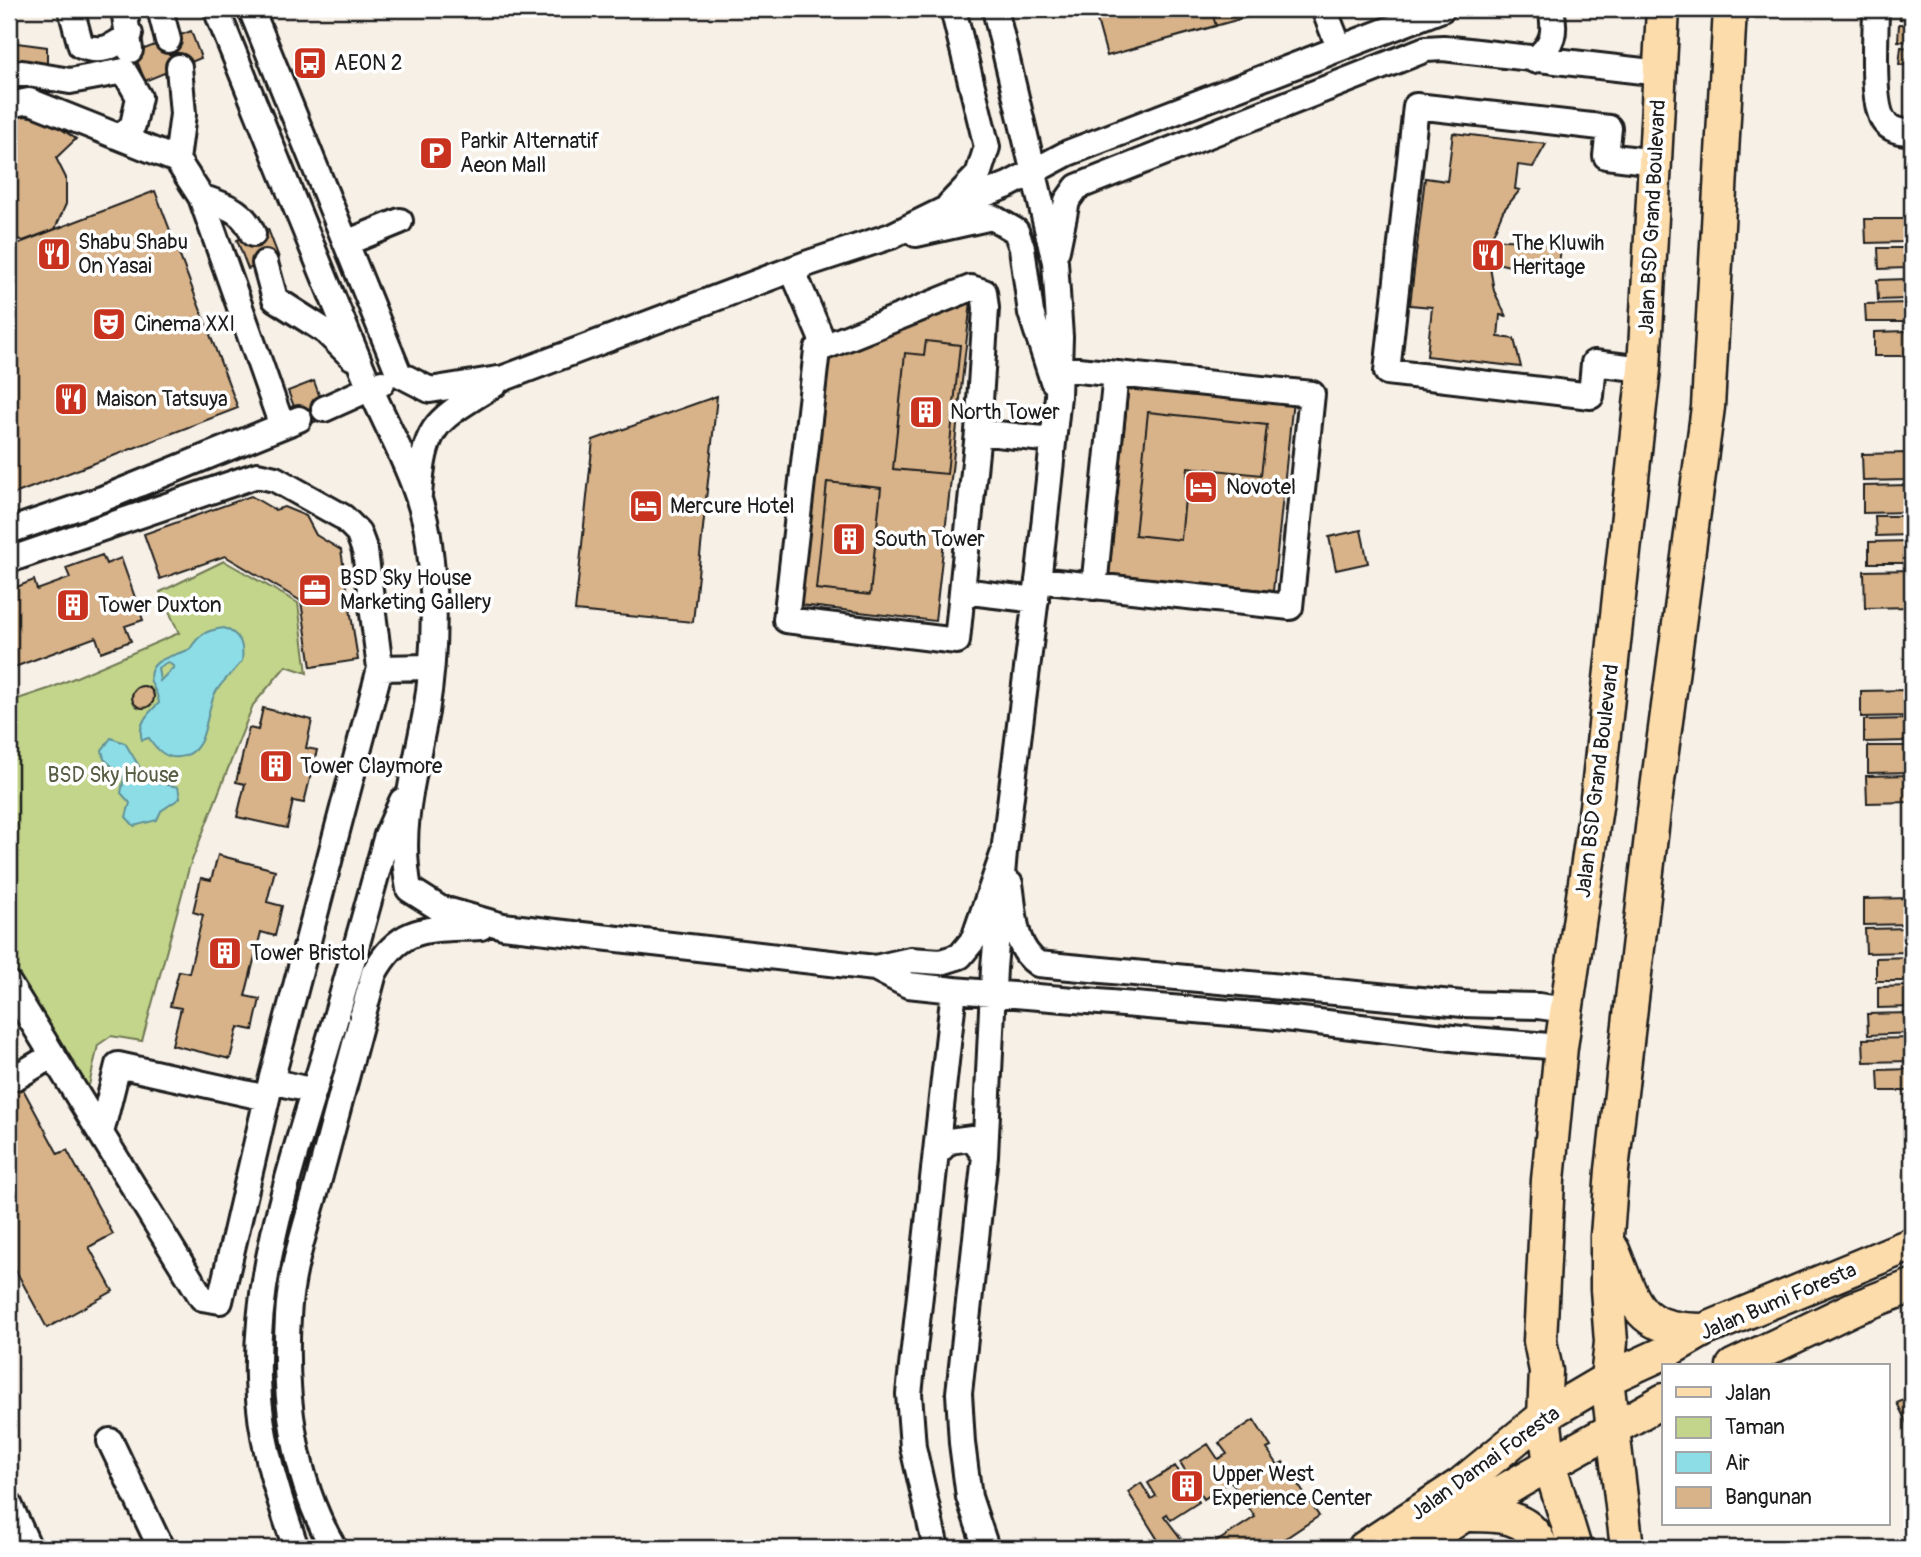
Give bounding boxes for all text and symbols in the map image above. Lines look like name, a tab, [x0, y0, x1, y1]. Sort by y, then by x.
bus stop icon: AEON 2	[291, 44, 329, 82]
place label: AEON 2	[334, 50, 402, 77]
street label: Jalan BSD Grand Boulevard	[1633, 99, 1672, 335]
place label: Parkir Alternatif Aeon Mall	[460, 128, 600, 179]
parking icon: Parkir Alternatif Aeon Mall	[417, 134, 455, 172]
place label: Shabu Shabu On Yasai	[78, 229, 188, 280]
place label: The Kluwih Heritage	[1512, 230, 1604, 281]
restaurant icon: Shabu Shabu On Yasai	[35, 235, 73, 273]
restaurant icon: The Kluwih Heritage	[1469, 236, 1507, 274]
theatre icon: Cinema XXI	[90, 305, 128, 343]
place label: Cinema XXI	[134, 311, 235, 338]
restaurant icon: Maison Tatsuya	[52, 380, 90, 418]
place label: Maison Tatsuya	[96, 386, 228, 413]
building icon: North Tower	[907, 393, 945, 431]
place label: North Tower	[950, 399, 1060, 426]
hotel icon: Novotel	[1182, 468, 1220, 506]
place label: Novotel	[1226, 474, 1296, 501]
hotel icon: Mercure Hotel	[627, 487, 665, 525]
place label: Mercure Hotel	[670, 493, 795, 520]
building icon: South Tower	[830, 520, 868, 558]
place label: South Tower	[874, 526, 985, 553]
place label: BSD Sky House Marketing Gallery	[340, 565, 491, 616]
office icon: BSD Sky House Marketing Gallery	[296, 571, 334, 609]
building icon: Tower Duxton	[54, 586, 92, 624]
place label: Tower Duxton	[98, 592, 222, 619]
street label: Jalan BSD Grand Boulevard	[1570, 663, 1625, 899]
building icon: Tower Claymore	[257, 747, 295, 785]
place label: Tower Claymore	[300, 753, 443, 780]
park label: BSD Sky House	[47, 762, 179, 789]
building icon: Tower Bristol	[206, 934, 244, 972]
place label: Tower Bristol	[250, 940, 366, 967]
street label: Jalan Bumi Foresta	[1696, 1256, 1860, 1347]
legend	[1662, 1364, 1890, 1526]
text: Jalan	[1725, 1380, 1771, 1407]
street label: Jalan Damai Foresta	[1405, 1400, 1565, 1527]
text: Taman	[1725, 1414, 1785, 1441]
text: Air	[1725, 1450, 1750, 1477]
place label: Upper West Experience Center	[1212, 1461, 1373, 1512]
building icon: Upper West Experience Center	[1168, 1467, 1206, 1505]
text: Bangunan	[1725, 1484, 1812, 1511]

